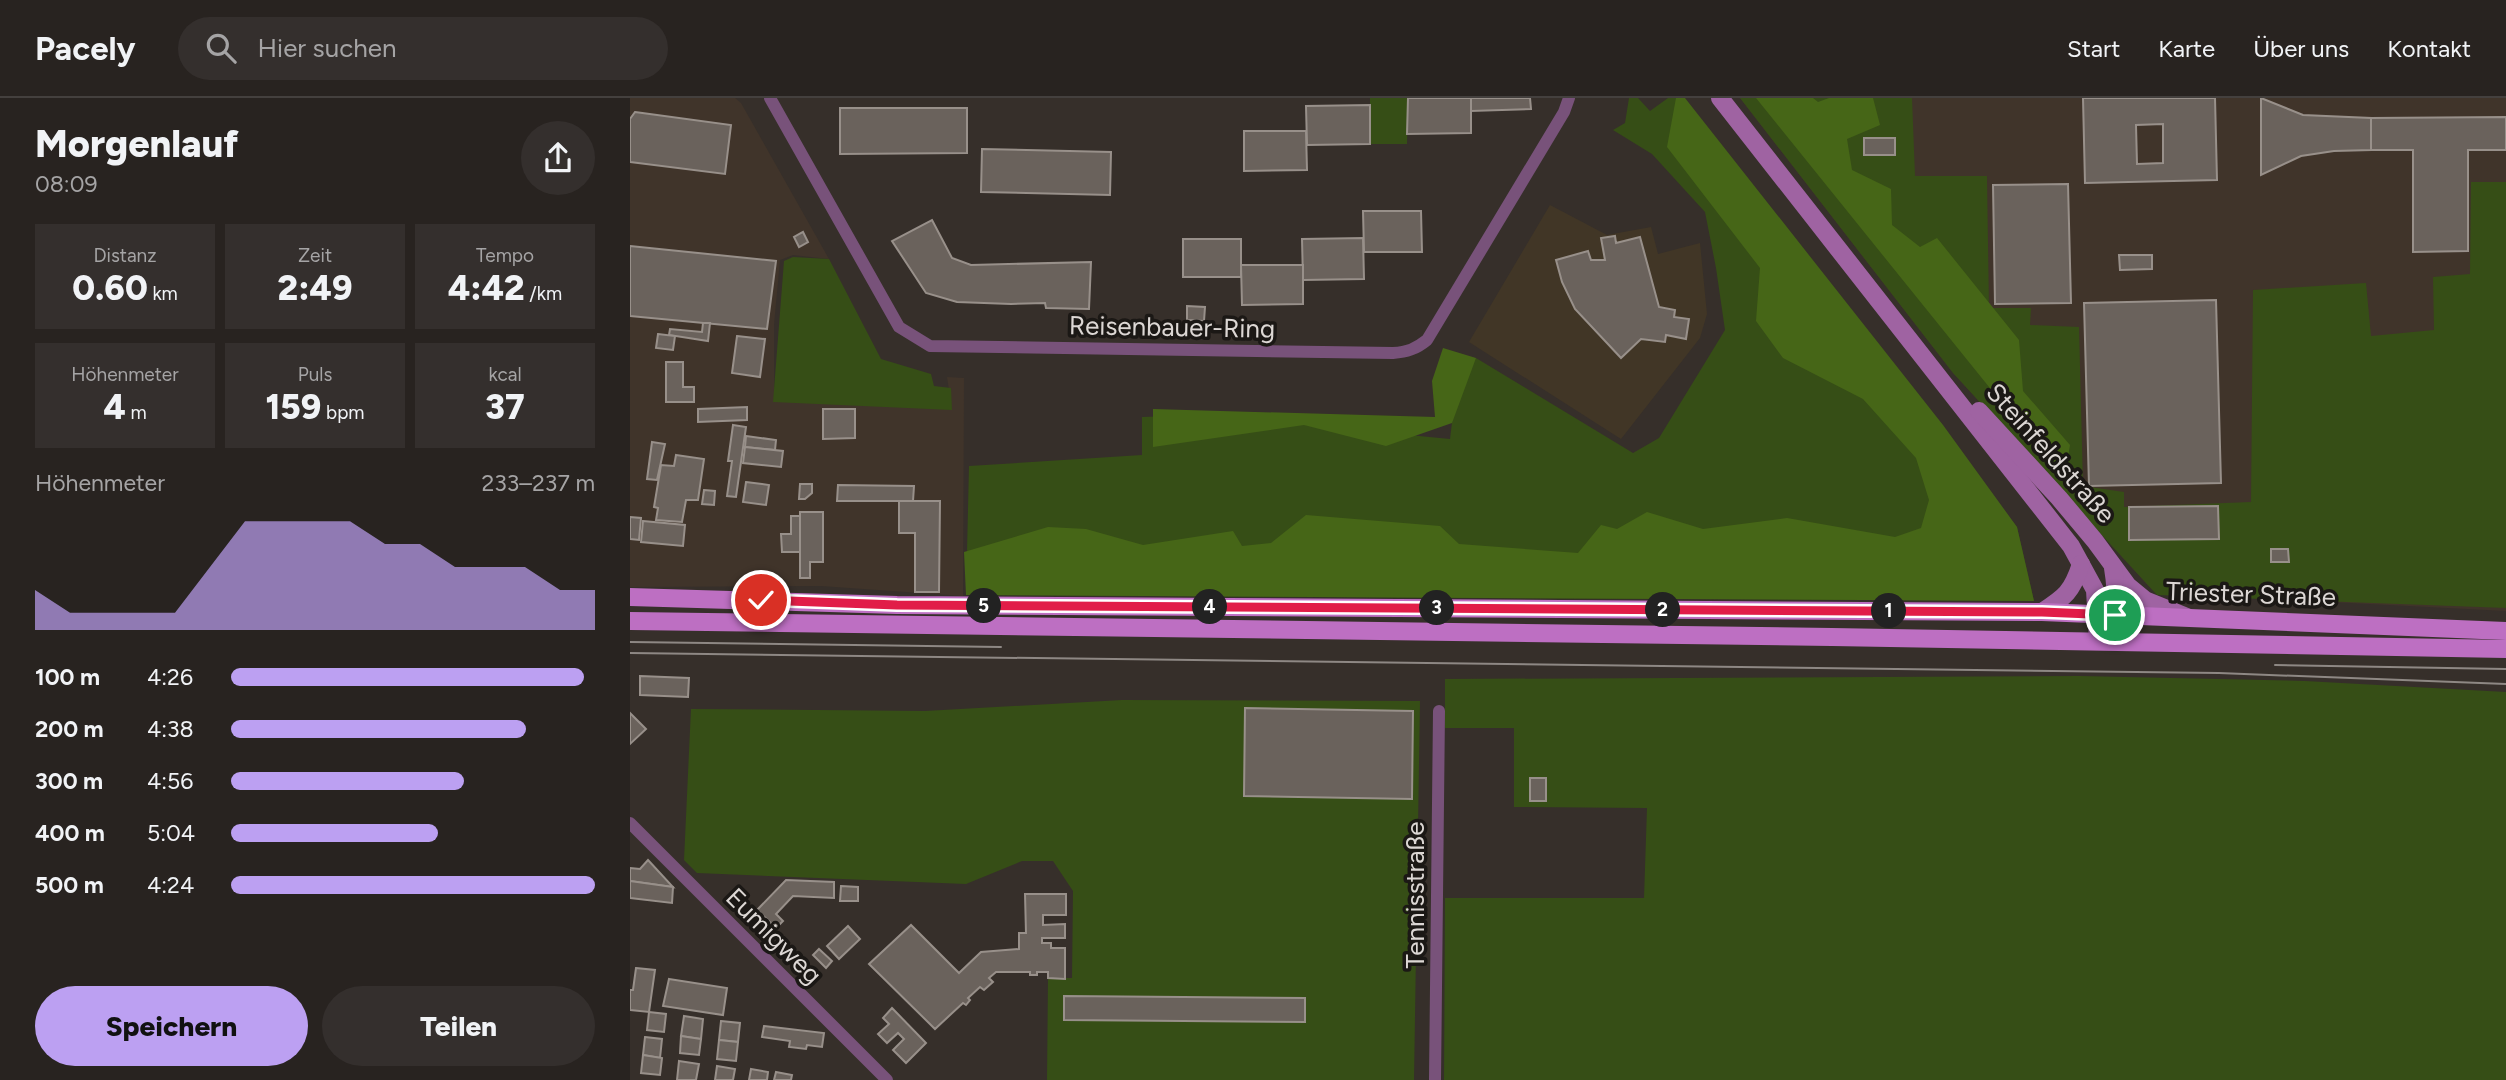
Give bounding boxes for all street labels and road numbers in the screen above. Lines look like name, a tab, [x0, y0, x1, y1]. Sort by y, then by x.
street label: Reisenbauer-Ring	[1069, 309, 1275, 345]
street label: Steinfeldstraße	[1980, 376, 2122, 530]
street label: Triester Straße	[2165, 575, 2337, 613]
street label: Tennisstraße	[1399, 822, 1431, 968]
street label: Eumigweg	[719, 881, 829, 991]

